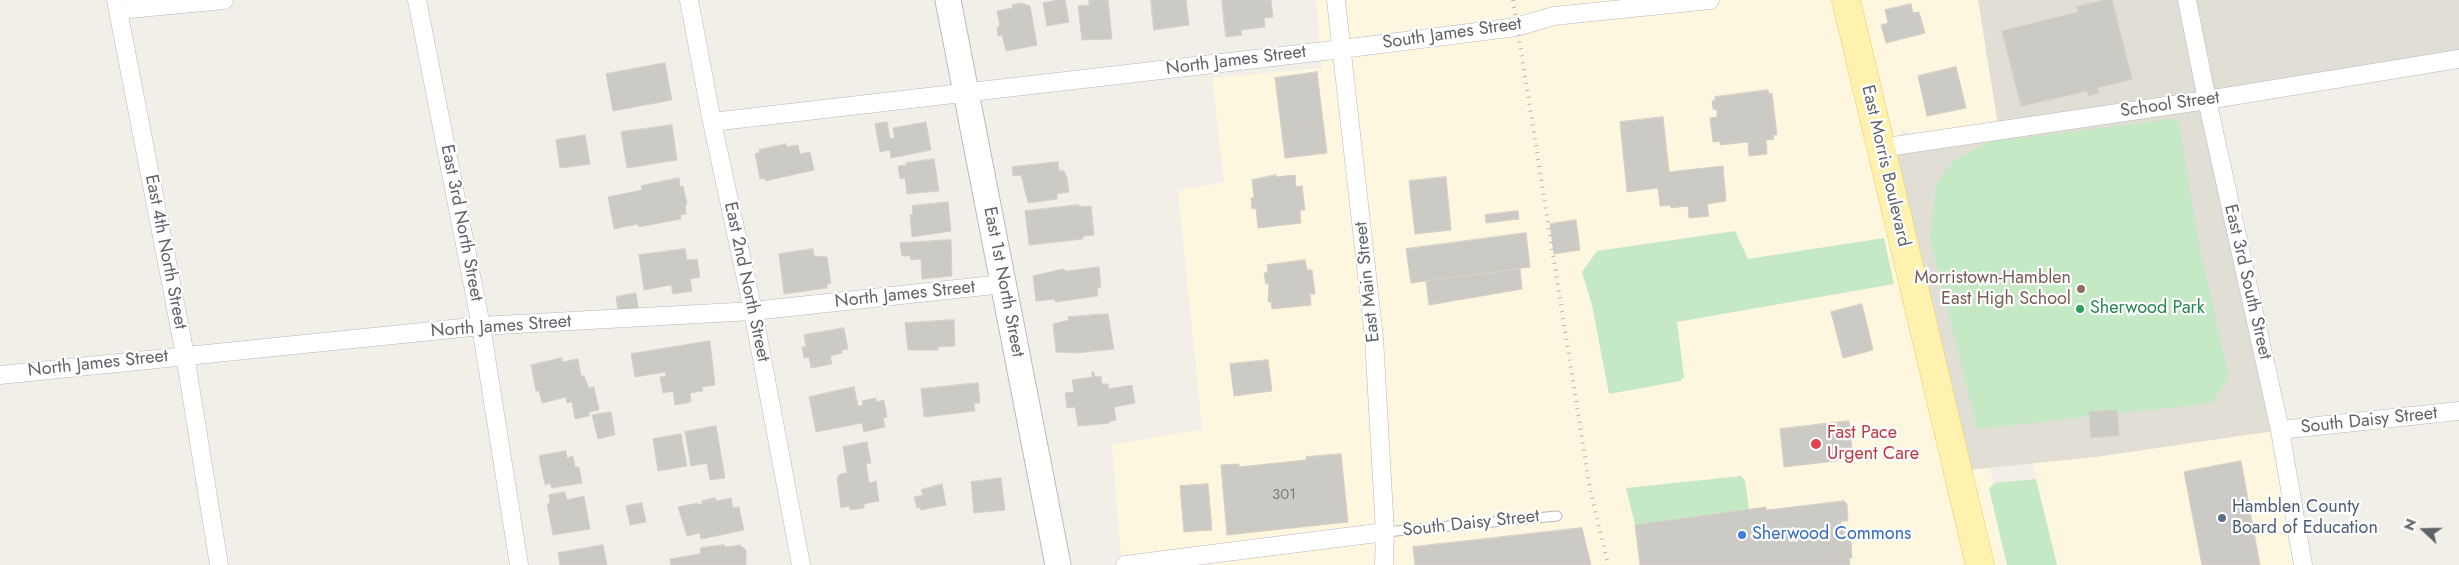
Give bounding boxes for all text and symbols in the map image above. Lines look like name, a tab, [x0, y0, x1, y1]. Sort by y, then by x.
street label: South James Street	[1381, 14, 1523, 54]
street label: North James Street	[1165, 42, 1307, 80]
street label: East Morris Boulevard	[1856, 83, 1914, 249]
street label: School Street	[2119, 87, 2221, 123]
street label: East 3rd North Street	[435, 143, 487, 303]
street label: East 4th North Street	[139, 173, 191, 331]
street label: East 2nd North Street	[718, 200, 774, 364]
street label: East 3rd South Street	[2219, 202, 2275, 362]
street label: East 1st North Street	[978, 205, 1028, 359]
street label: East Main Street	[1351, 221, 1385, 343]
place label: Morristown-Hamblen East High School	[1914, 268, 2071, 310]
street label: North James Street	[834, 277, 976, 313]
marker: Morristown-Hamblen East High School	[2075, 283, 2087, 295]
place label: Sherwood Park	[2090, 298, 2205, 320]
marker: Sherwood Park	[2074, 303, 2086, 315]
street label: North James Street	[430, 311, 572, 343]
street label: North James Street	[27, 346, 169, 382]
street label: South Daisy Street	[2300, 403, 2438, 439]
place label: Fast Pace Urgent Care	[1827, 423, 1919, 466]
marker: Fast Pace Urgent Care	[1809, 437, 1823, 451]
house number: 301	[1272, 486, 1296, 504]
place label: Hamblen County Board of Education	[2232, 497, 2378, 540]
north arrow	[2399, 505, 2449, 555]
street label: South Daisy Street	[1402, 506, 1540, 542]
marker: Hamblen County Board of Education	[2216, 512, 2228, 524]
text: N	[2399, 516, 2421, 533]
place label: Sherwood Commons	[1752, 524, 1911, 546]
marker: Sherwood Commons	[1736, 529, 1748, 541]

